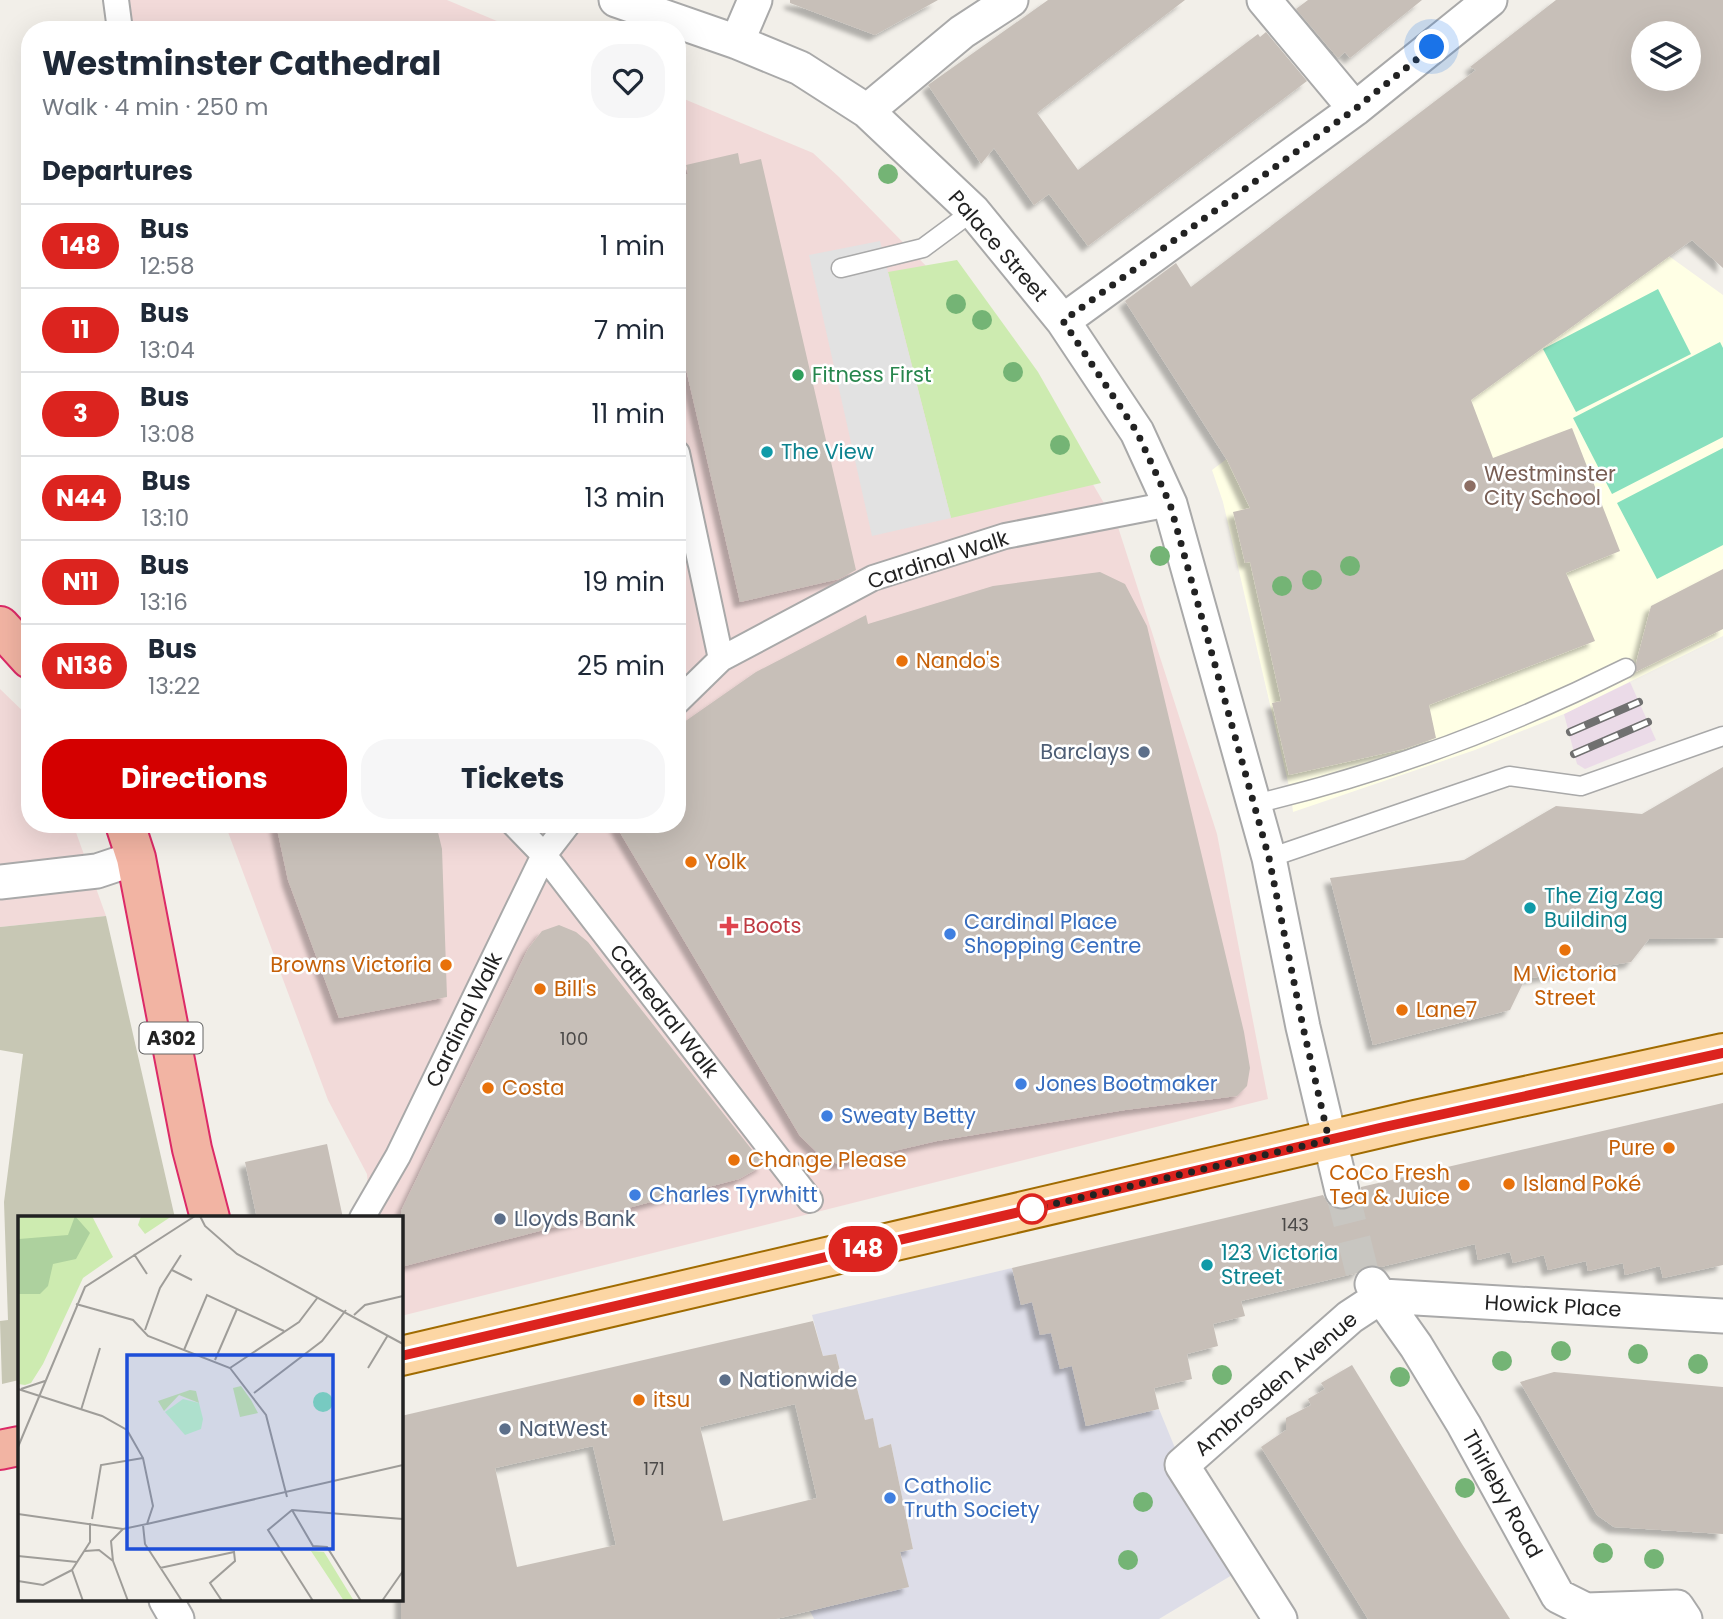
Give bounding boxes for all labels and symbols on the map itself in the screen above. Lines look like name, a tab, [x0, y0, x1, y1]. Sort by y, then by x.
your location	[1414, 29, 1449, 64]
street label: Palace Street	[942, 184, 1055, 307]
place label: Fitness First	[812, 360, 932, 389]
marker: Fitness First	[790, 367, 806, 383]
place label: The View	[781, 437, 874, 466]
marker: The View	[759, 444, 775, 460]
place label: Westminster City School	[1484, 459, 1616, 512]
marker: Westminster City School	[1462, 478, 1478, 494]
street label: Cardinal Walk	[864, 523, 1012, 596]
place label: Nando's	[916, 646, 1000, 675]
marker: Nando's	[894, 653, 910, 669]
place label: Barclays	[1040, 737, 1130, 766]
marker: Barclays	[1136, 744, 1152, 760]
place label: Yolk	[705, 847, 747, 876]
marker: Yolk	[683, 854, 699, 870]
place label: The Zig Zag Building	[1544, 881, 1664, 934]
marker: The Zig Zag Building	[1522, 900, 1538, 916]
place label: Cardinal Place Shopping Centre	[964, 907, 1141, 960]
place label: Boots	[743, 911, 801, 940]
marker: Boots	[721, 918, 737, 934]
marker: Cardinal Place Shopping Centre	[942, 926, 958, 942]
street label: Cathedral Walk	[603, 938, 726, 1084]
marker: M Victoria Street	[1557, 942, 1573, 958]
street label: Cardinal Walk	[418, 947, 509, 1092]
place label: Browns Victoria	[270, 950, 432, 979]
marker: Browns Victoria	[438, 957, 454, 973]
place label: M Victoria Street	[1513, 959, 1617, 1012]
place label: Bill's	[554, 974, 597, 1003]
marker: Bill's	[532, 981, 548, 997]
place label: Lane7	[1416, 995, 1477, 1024]
marker: Lane7	[1394, 1002, 1410, 1018]
road number: A302	[140, 1022, 202, 1054]
house number: 100	[560, 1026, 588, 1051]
place label: Jones Bootmaker	[1035, 1069, 1218, 1098]
place label: Costa	[502, 1073, 564, 1102]
marker: Jones Bootmaker	[1013, 1076, 1029, 1092]
marker: Costa	[480, 1080, 496, 1096]
place label: Sweaty Betty	[841, 1101, 976, 1130]
marker: Sweaty Betty	[819, 1108, 835, 1124]
place label: Pure	[1609, 1133, 1655, 1162]
marker: Pure	[1661, 1140, 1677, 1156]
place label: Change Please	[748, 1145, 907, 1174]
marker: Change Please	[726, 1152, 742, 1168]
place label: CoCo Fresh Tea & Juice	[1329, 1158, 1450, 1211]
place label: Island Poké	[1523, 1169, 1641, 1198]
marker: Island Poké	[1501, 1176, 1517, 1192]
marker: CoCo Fresh Tea & Juice	[1456, 1177, 1472, 1193]
place label: Charles Tyrwhitt	[649, 1180, 818, 1209]
marker: Charles Tyrwhitt	[627, 1187, 643, 1203]
unlabelled marker	[1017, 1194, 1047, 1224]
place label: Lloyds Bank	[514, 1204, 636, 1233]
marker: Lloyds Bank	[492, 1211, 508, 1227]
house number: 143	[1281, 1212, 1309, 1237]
inset map	[18, 1216, 402, 1602]
line badge: 148	[823, 1226, 903, 1272]
place label: 123 Victoria Street	[1221, 1238, 1338, 1291]
marker: 123 Victoria Street	[1199, 1257, 1215, 1273]
street label: Howick Place	[1484, 1287, 1622, 1324]
street label: Ambrosden Avenue	[1188, 1305, 1363, 1463]
place label: Nationwide	[739, 1365, 857, 1394]
marker: Nationwide	[717, 1372, 733, 1388]
place label: itsu	[653, 1385, 690, 1414]
marker: itsu	[631, 1392, 647, 1408]
place label: NatWest	[519, 1414, 608, 1443]
marker: NatWest	[497, 1421, 513, 1437]
street label: Thirleby Road	[1455, 1425, 1550, 1563]
house number: 171	[643, 1456, 665, 1481]
place label: Catholic Truth Society	[904, 1471, 1040, 1524]
marker: Catholic Truth Society	[882, 1490, 898, 1506]

